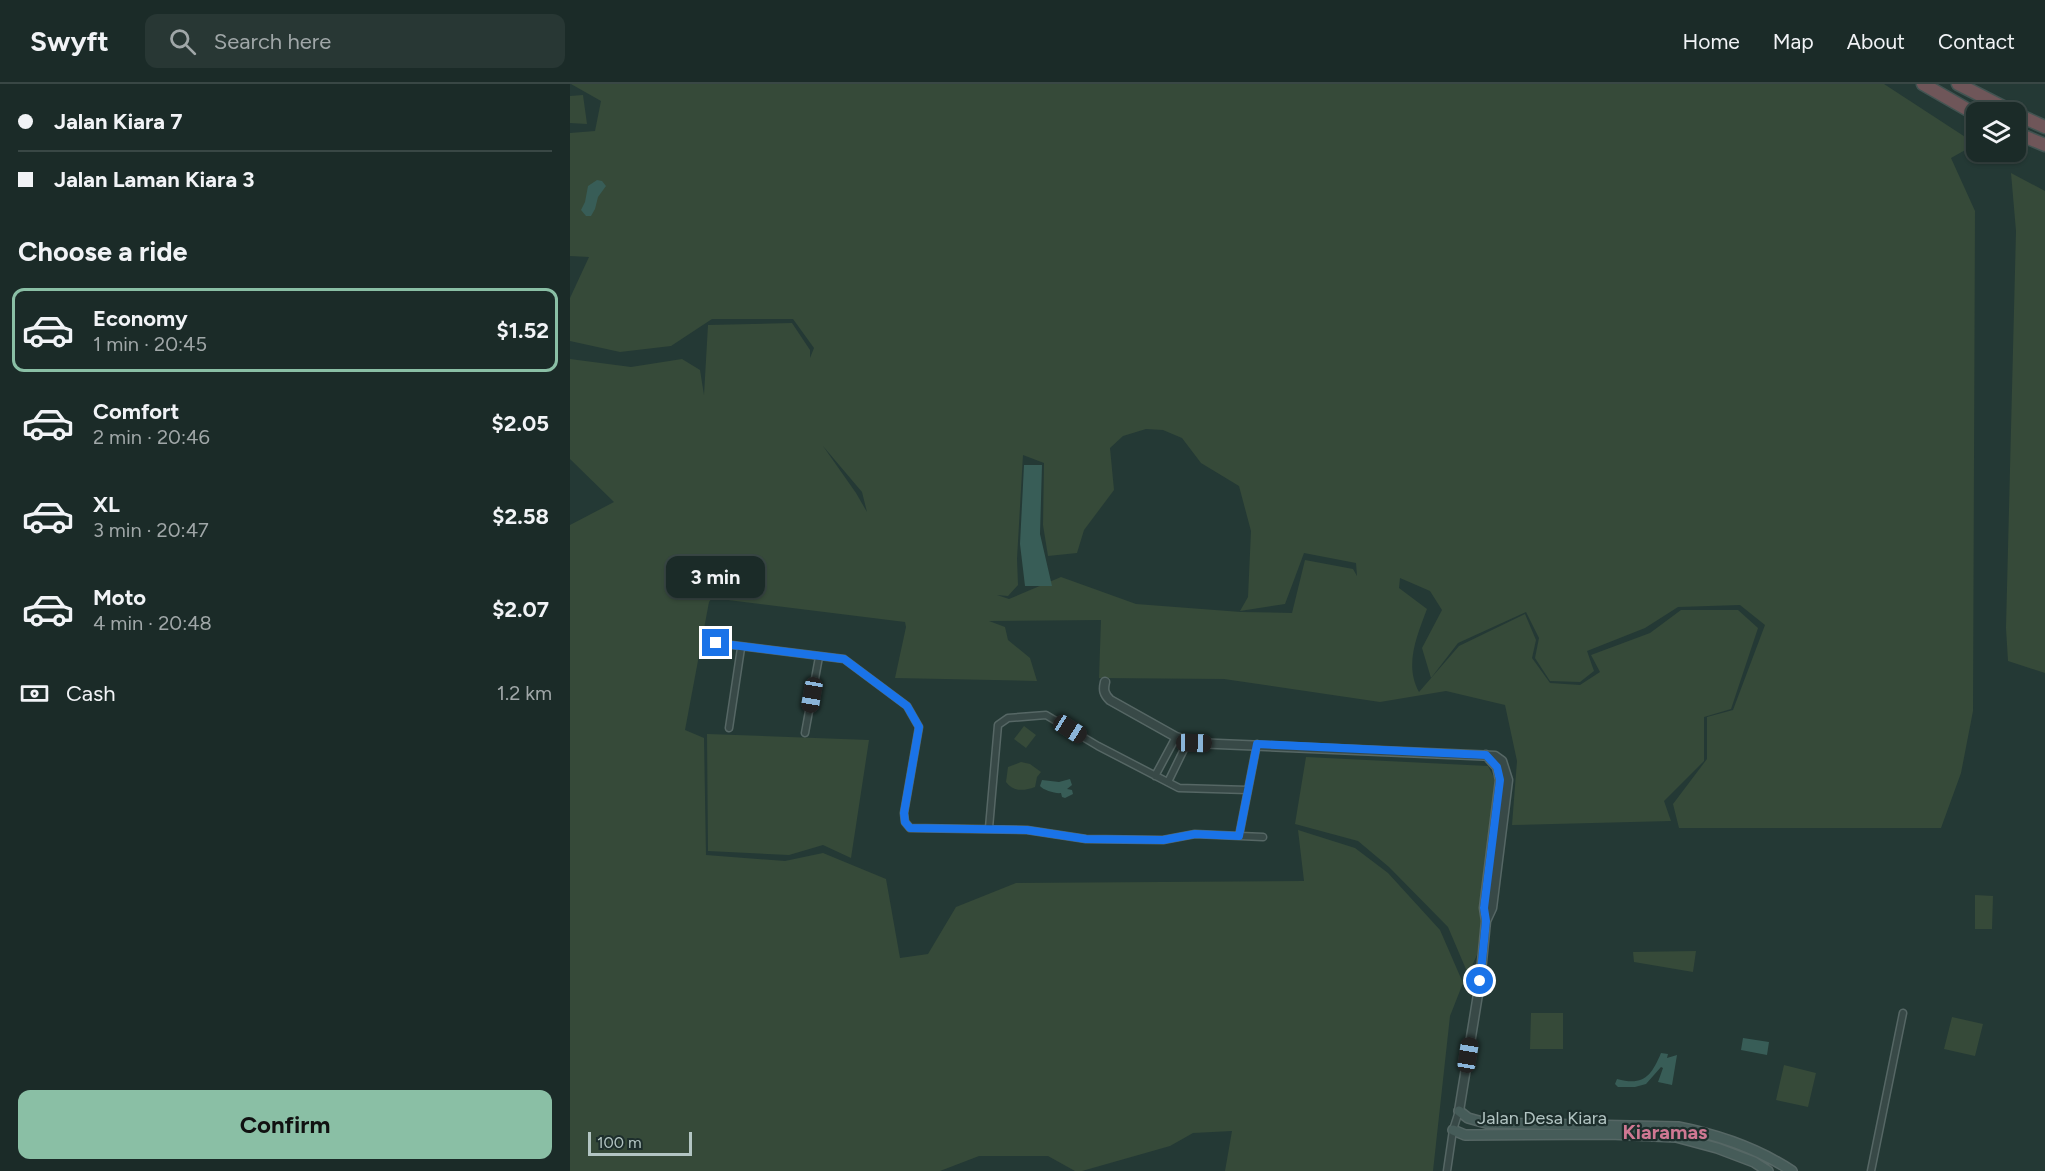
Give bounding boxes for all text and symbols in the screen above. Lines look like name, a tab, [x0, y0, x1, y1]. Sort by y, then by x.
search box	[145, 14, 565, 68]
text: Swyft	[30, 24, 109, 58]
icon: search	[166, 25, 199, 58]
text: Search here	[214, 28, 331, 55]
text: Home	[1683, 29, 1740, 54]
text: Map	[1773, 29, 1814, 54]
text: About	[1847, 29, 1905, 54]
text: Contact	[1938, 29, 2015, 54]
map controls	[1966, 102, 2026, 162]
button: layers	[1966, 102, 2026, 162]
text: Jalan Kiara 7	[54, 108, 182, 135]
text: Jalan Laman Kiara 3	[54, 166, 255, 193]
text: Choose a ride	[18, 235, 187, 268]
icon: car	[21, 303, 75, 357]
text: Economy	[93, 305, 188, 332]
text: $1.52	[497, 317, 549, 344]
text: 1 min · 20:45	[93, 332, 207, 356]
icon: car	[21, 396, 75, 450]
text: Comfort	[93, 398, 179, 425]
text: $2.05	[492, 410, 549, 437]
text: 2 min · 20:46	[93, 425, 210, 449]
icon: car	[21, 489, 75, 543]
text: XL	[93, 491, 120, 518]
text: $2.58	[492, 503, 549, 530]
text: 3 min · 20:47	[93, 518, 209, 542]
callout: 3 min	[666, 556, 765, 598]
text: 3 min	[691, 565, 740, 589]
icon: car	[21, 582, 75, 636]
text: Moto	[93, 584, 146, 611]
text: $2.07	[492, 596, 549, 623]
text: 4 min · 20:48	[93, 611, 212, 635]
route end	[702, 629, 729, 656]
car	[800, 676, 824, 714]
icon: cash	[18, 677, 51, 710]
text: Cash	[66, 680, 116, 707]
text: 1.2 km	[497, 681, 552, 705]
car	[1050, 712, 1090, 746]
car	[1176, 734, 1212, 752]
route start	[1466, 967, 1493, 994]
car	[1456, 1036, 1480, 1074]
button: Confirm	[18, 1090, 552, 1159]
street label: Jalan Desa Kiara	[1477, 1107, 1607, 1129]
district label: Kiaramas	[1623, 1120, 1707, 1144]
scale bar	[588, 1129, 692, 1156]
text: 100 m	[597, 1133, 642, 1152]

